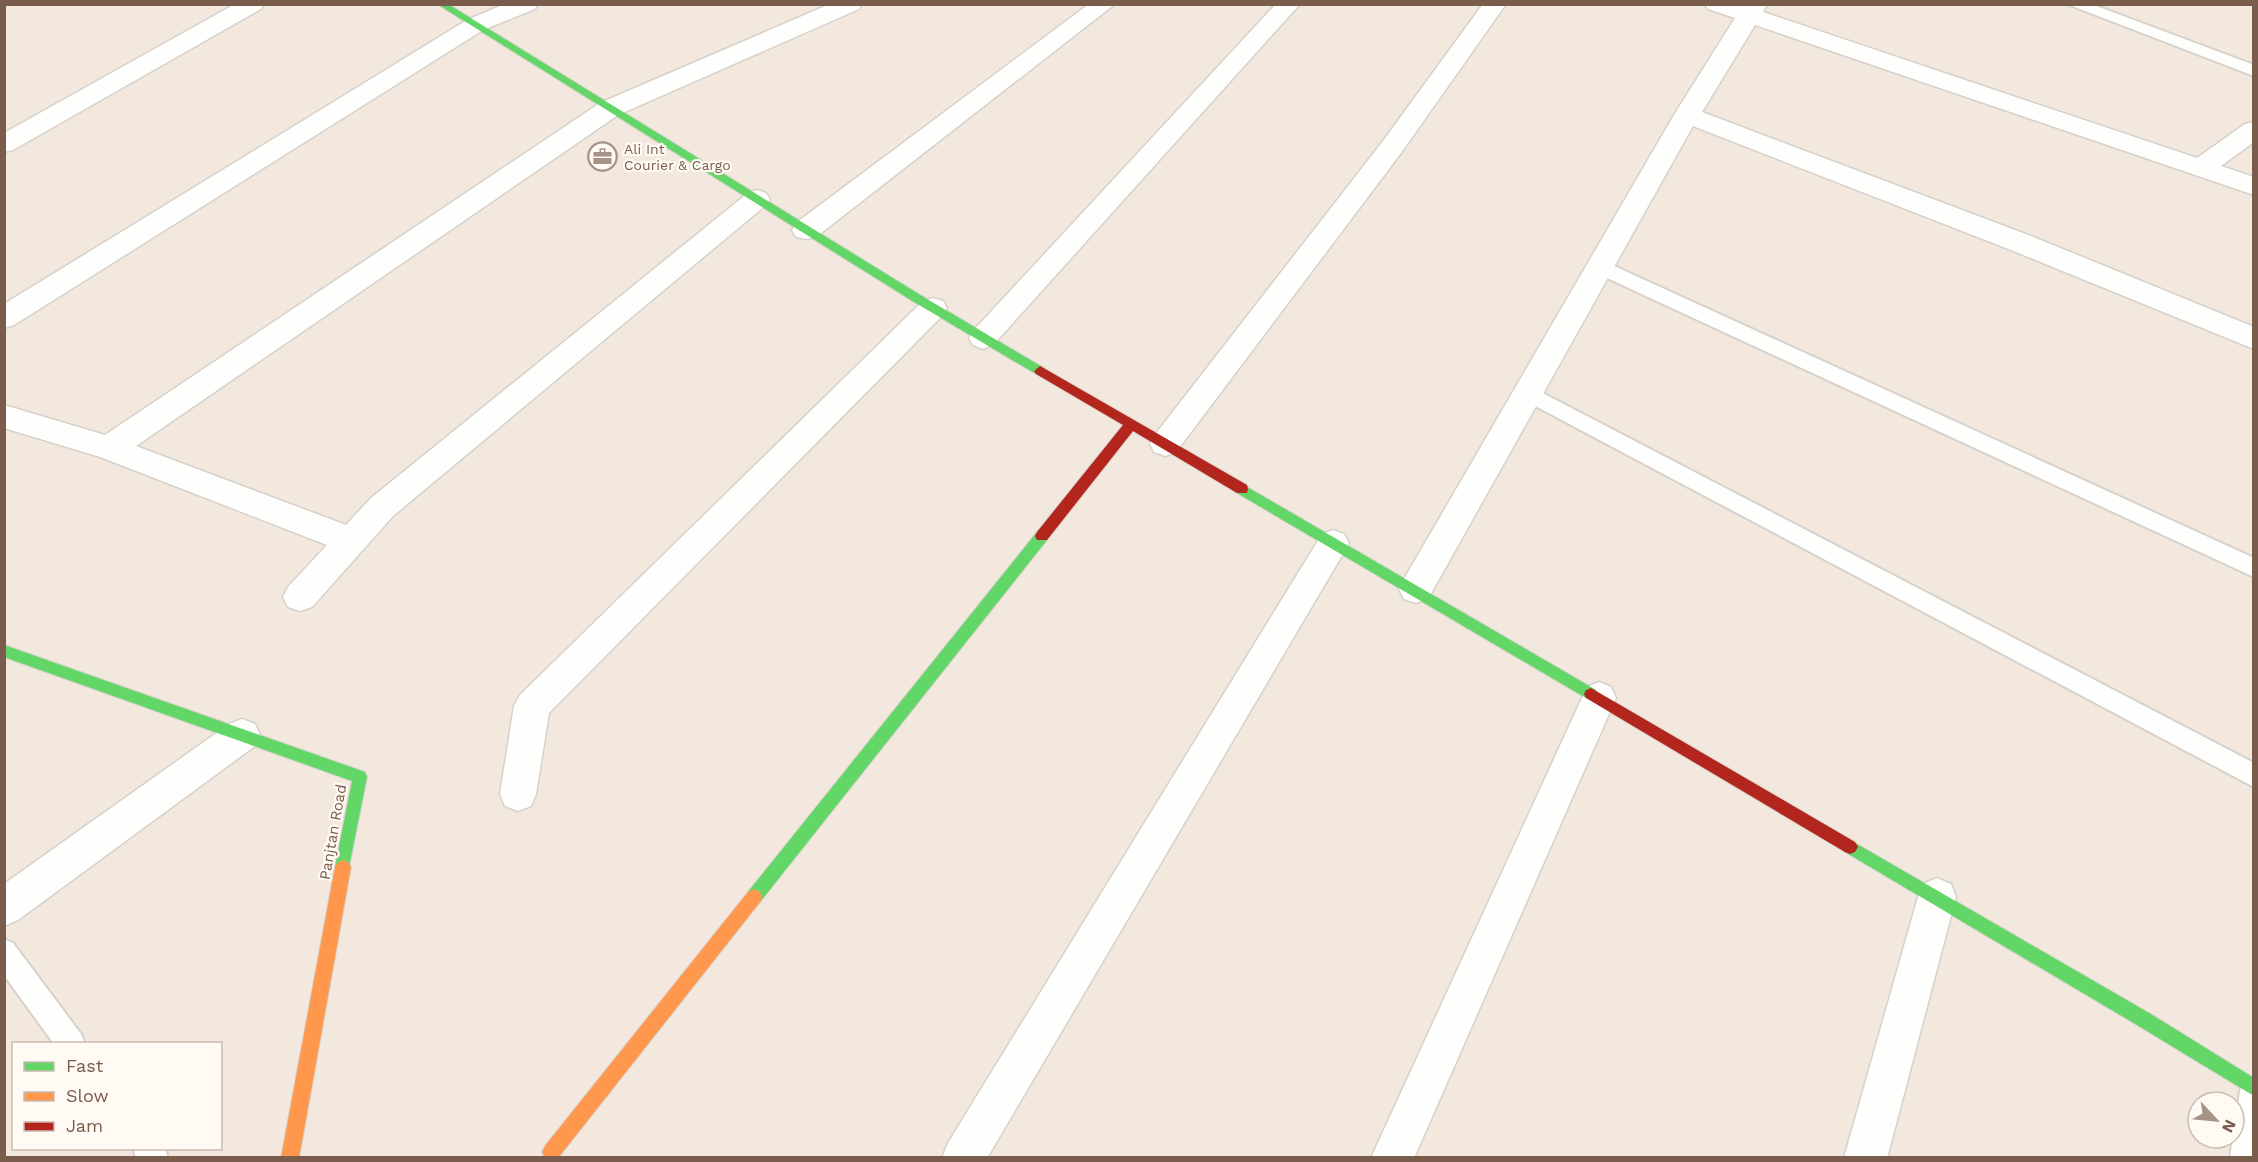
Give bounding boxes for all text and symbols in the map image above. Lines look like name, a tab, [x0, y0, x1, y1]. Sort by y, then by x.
office icon: Ali Int Courier & Cargo	[587, 141, 619, 173]
place label: Ali Int Courier & Cargo	[624, 141, 731, 173]
street label: Panjtan Road	[316, 783, 350, 881]
legend	[12, 1042, 222, 1150]
text: Fast	[66, 1055, 104, 1076]
text: Slow	[66, 1085, 109, 1106]
north arrow	[2186, 1090, 2246, 1150]
text: Jam	[66, 1115, 103, 1136]
text: N	[2218, 1117, 2240, 1136]

